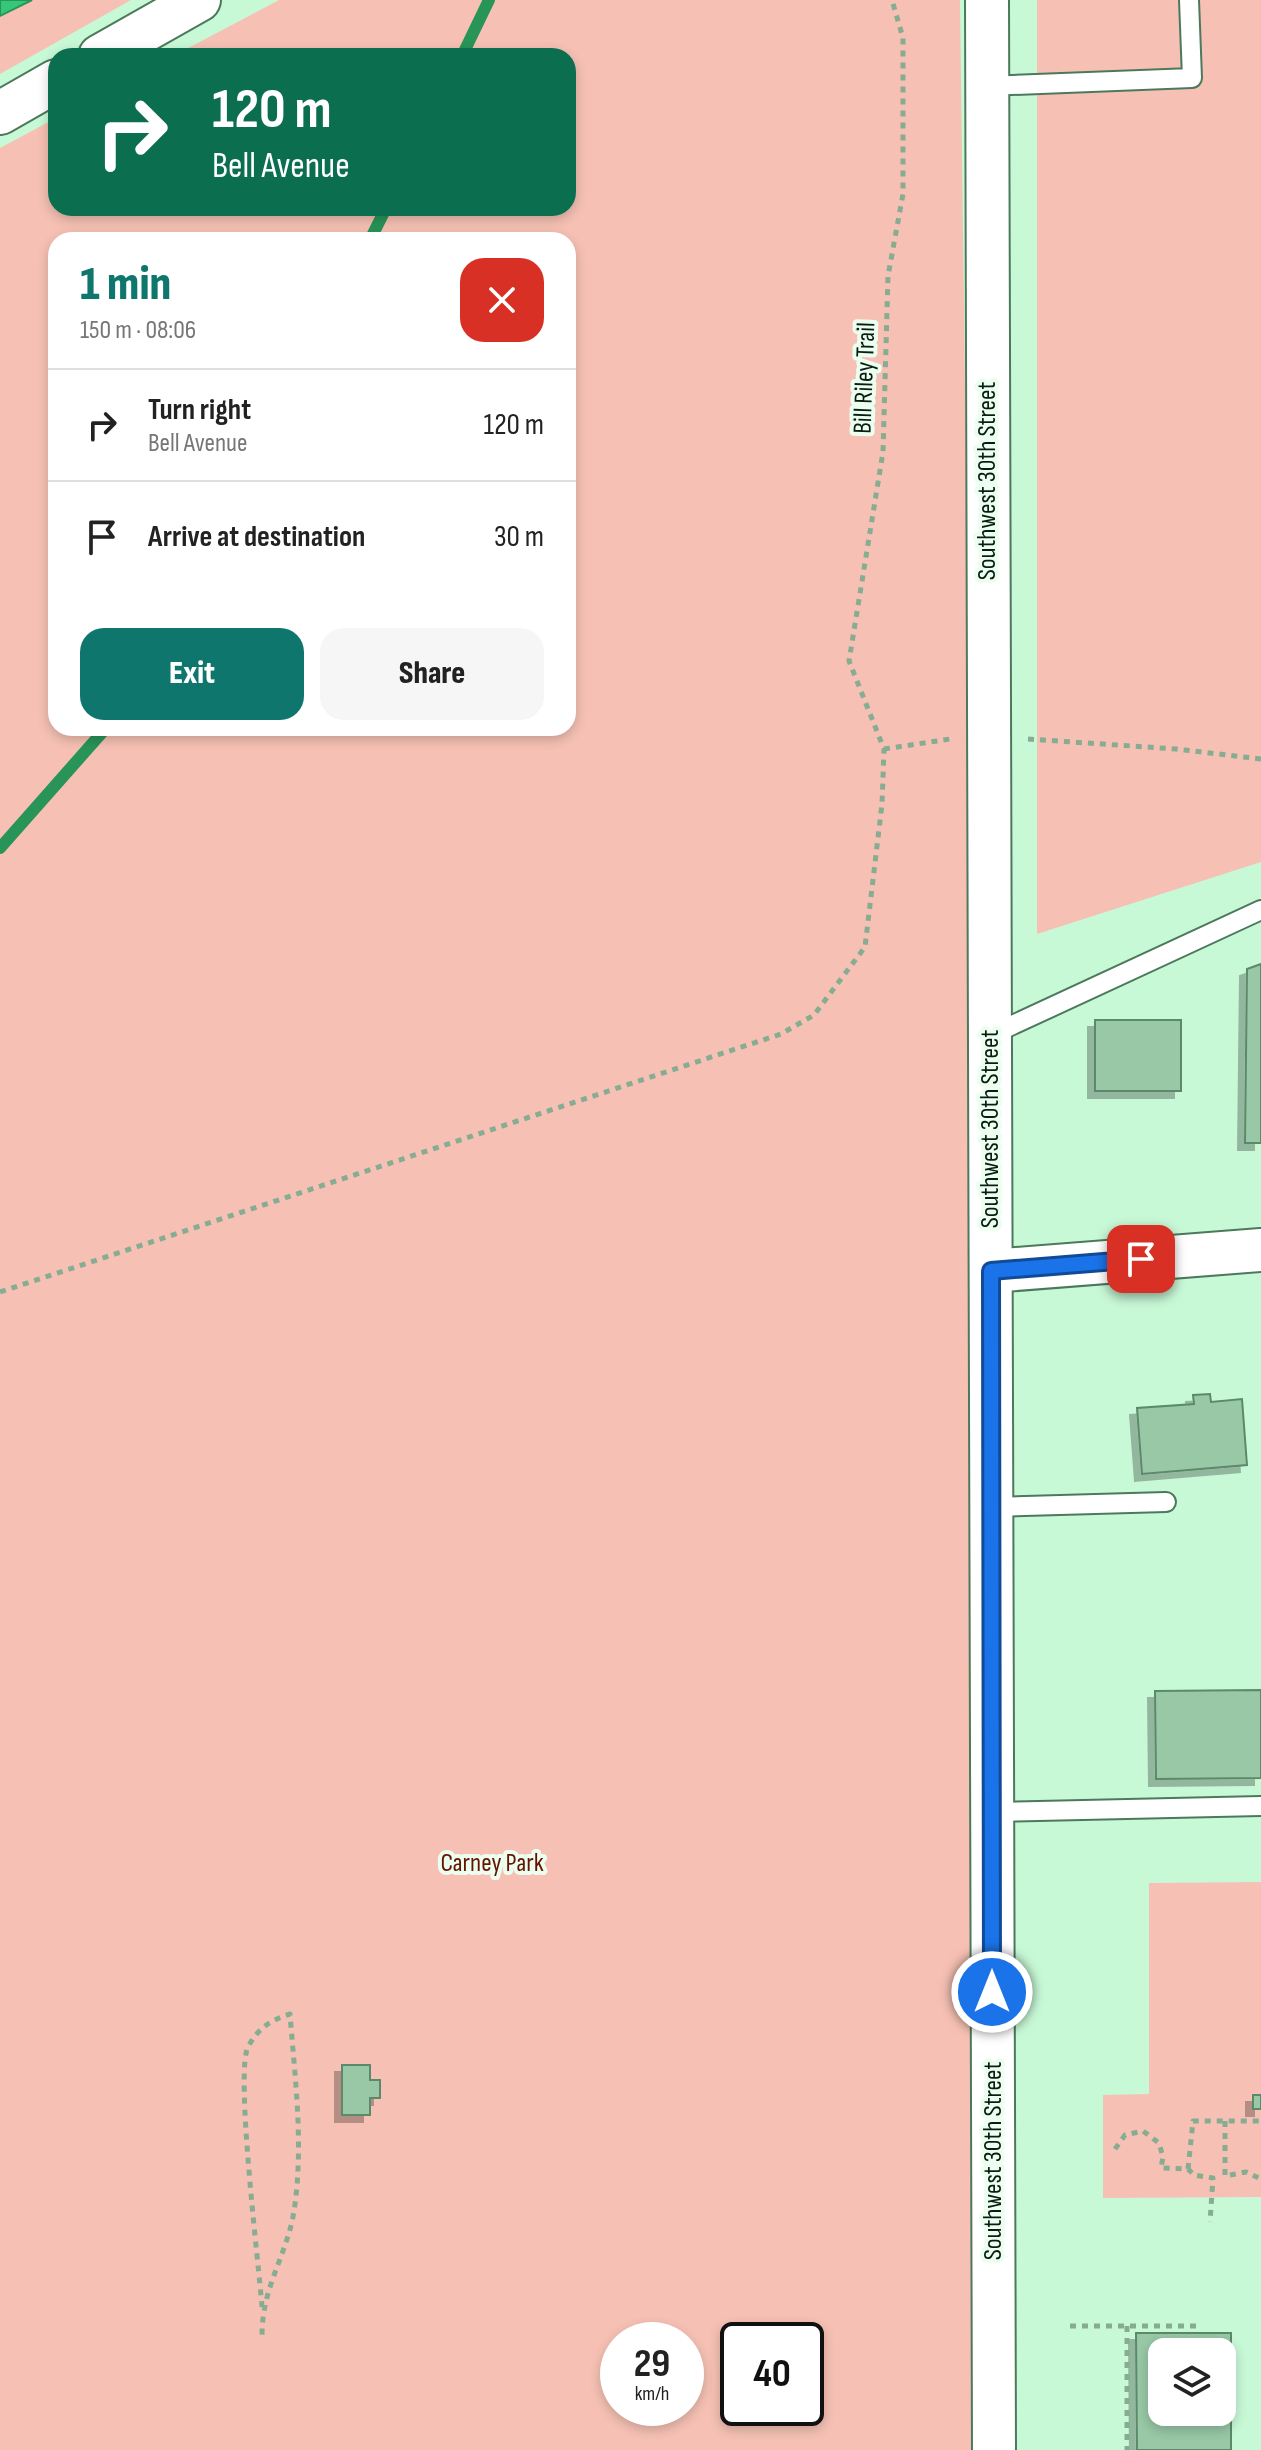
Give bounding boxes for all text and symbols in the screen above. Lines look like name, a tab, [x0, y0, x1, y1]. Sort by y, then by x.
text: 120 m	[212, 77, 332, 144]
icon: right	[80, 80, 184, 184]
text: Bell Avenue	[212, 145, 350, 188]
text: 1 min	[80, 256, 171, 313]
button: close	[460, 258, 544, 342]
text: 150 m · 08:06	[80, 315, 196, 346]
street label: Bill Riley Trail	[848, 322, 882, 434]
street label: Southwest 30th Street	[972, 382, 1003, 580]
text: Turn right	[148, 392, 251, 428]
icon: right	[80, 403, 124, 447]
text: 120 m	[483, 407, 544, 443]
text: Bell Avenue	[148, 428, 247, 459]
icon: arrive	[80, 515, 124, 559]
text: Arrive at destination	[148, 519, 365, 555]
text: 30 m	[494, 519, 544, 555]
button: Exit	[80, 628, 304, 720]
button: Share	[320, 628, 544, 720]
street label: Southwest 30th Street	[975, 1030, 1006, 1228]
pin	[1107, 1225, 1175, 1293]
icon: arrive	[1119, 1237, 1163, 1281]
park label: Carney Park	[440, 1848, 544, 1879]
position arrow	[950, 1950, 1034, 2034]
street label: Southwest 30th Street	[978, 2062, 1009, 2260]
speed limit sign: 40	[720, 2322, 824, 2426]
map controls	[1148, 2338, 1236, 2426]
button: layers	[1148, 2338, 1236, 2426]
text: 29	[634, 2340, 670, 2388]
text: km/h	[635, 2382, 669, 2406]

